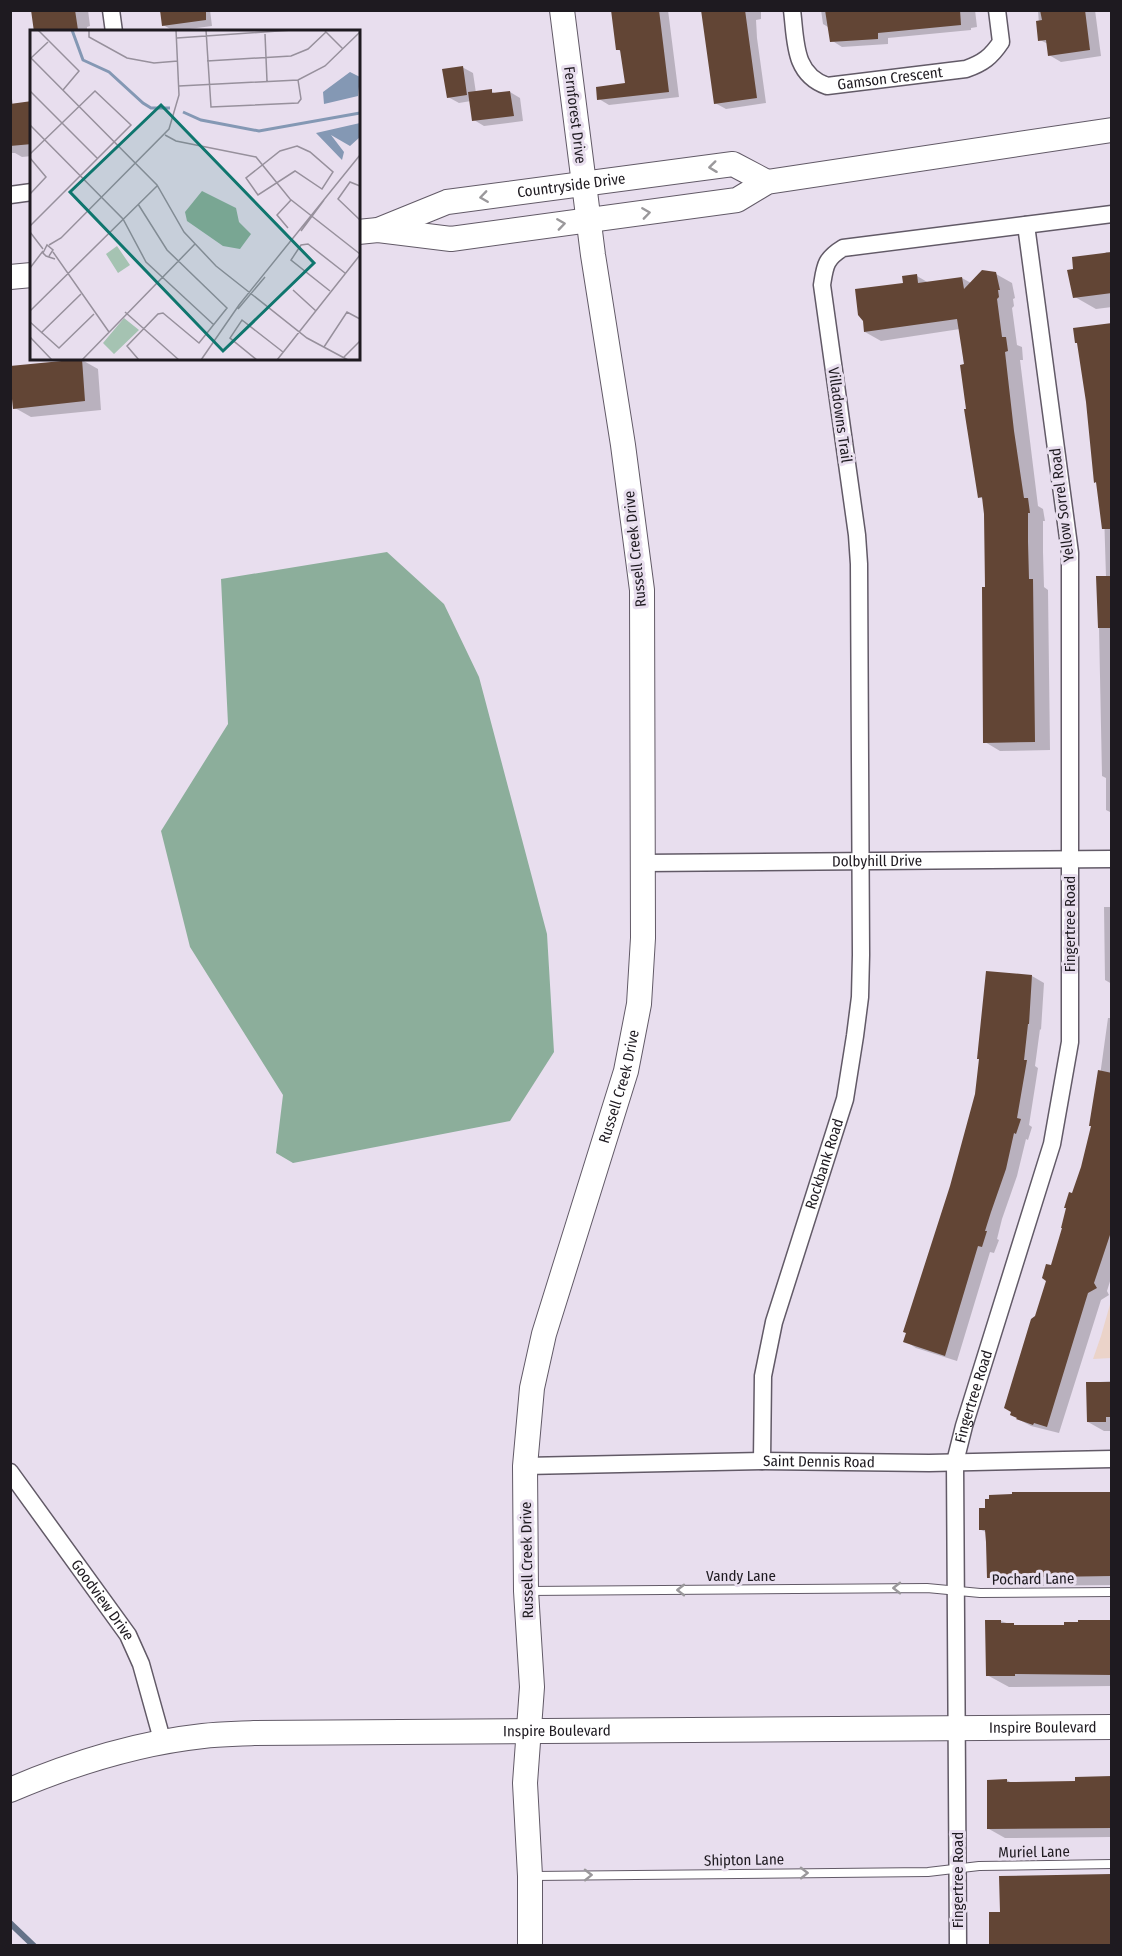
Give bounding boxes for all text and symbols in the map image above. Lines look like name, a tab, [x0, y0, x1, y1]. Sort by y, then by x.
inset map	[30, 30, 360, 360]
street label: Gamson Crescent	[836, 63, 944, 94]
street label: Fernforest Drive	[560, 65, 590, 165]
one-way arrow	[709, 160, 718, 172]
street label: Countryside Drive	[516, 169, 626, 202]
one-way arrow	[479, 191, 489, 203]
one-way arrow	[642, 207, 651, 219]
one-way arrow	[556, 218, 565, 231]
street label: Villadowns Trail	[824, 366, 856, 464]
street label: Yellow Sorrel Road	[1046, 447, 1078, 563]
street label: Russell Creek Drive	[620, 490, 650, 608]
street label: Dolbyhill Drive	[832, 852, 922, 870]
street label: Fingertree Road	[1061, 876, 1079, 972]
street label: Russell Creek Drive	[595, 1028, 643, 1145]
street label: Rockbank Road	[801, 1116, 847, 1211]
street label: Fingertree Road	[951, 1348, 996, 1445]
street label: Saint Dennis Road	[763, 1452, 875, 1471]
street label: Russell Creek Drive	[517, 1501, 537, 1619]
street label: Goodview Drive	[67, 1556, 138, 1643]
street label: Vandy Lane	[706, 1567, 776, 1585]
street label: Pochard Lane	[992, 1569, 1074, 1589]
one-way arrow	[892, 1582, 901, 1594]
one-way arrow	[676, 1584, 685, 1596]
street label: Inspire Boulevard	[989, 1718, 1097, 1737]
street label: Inspire Boulevard	[503, 1722, 611, 1740]
street label: Fingertree Road	[949, 1832, 967, 1928]
street label: Muriel Lane	[998, 1842, 1070, 1862]
street label: Shipton Lane	[704, 1850, 784, 1870]
one-way arrow	[799, 1867, 808, 1879]
one-way arrow	[583, 1869, 592, 1881]

